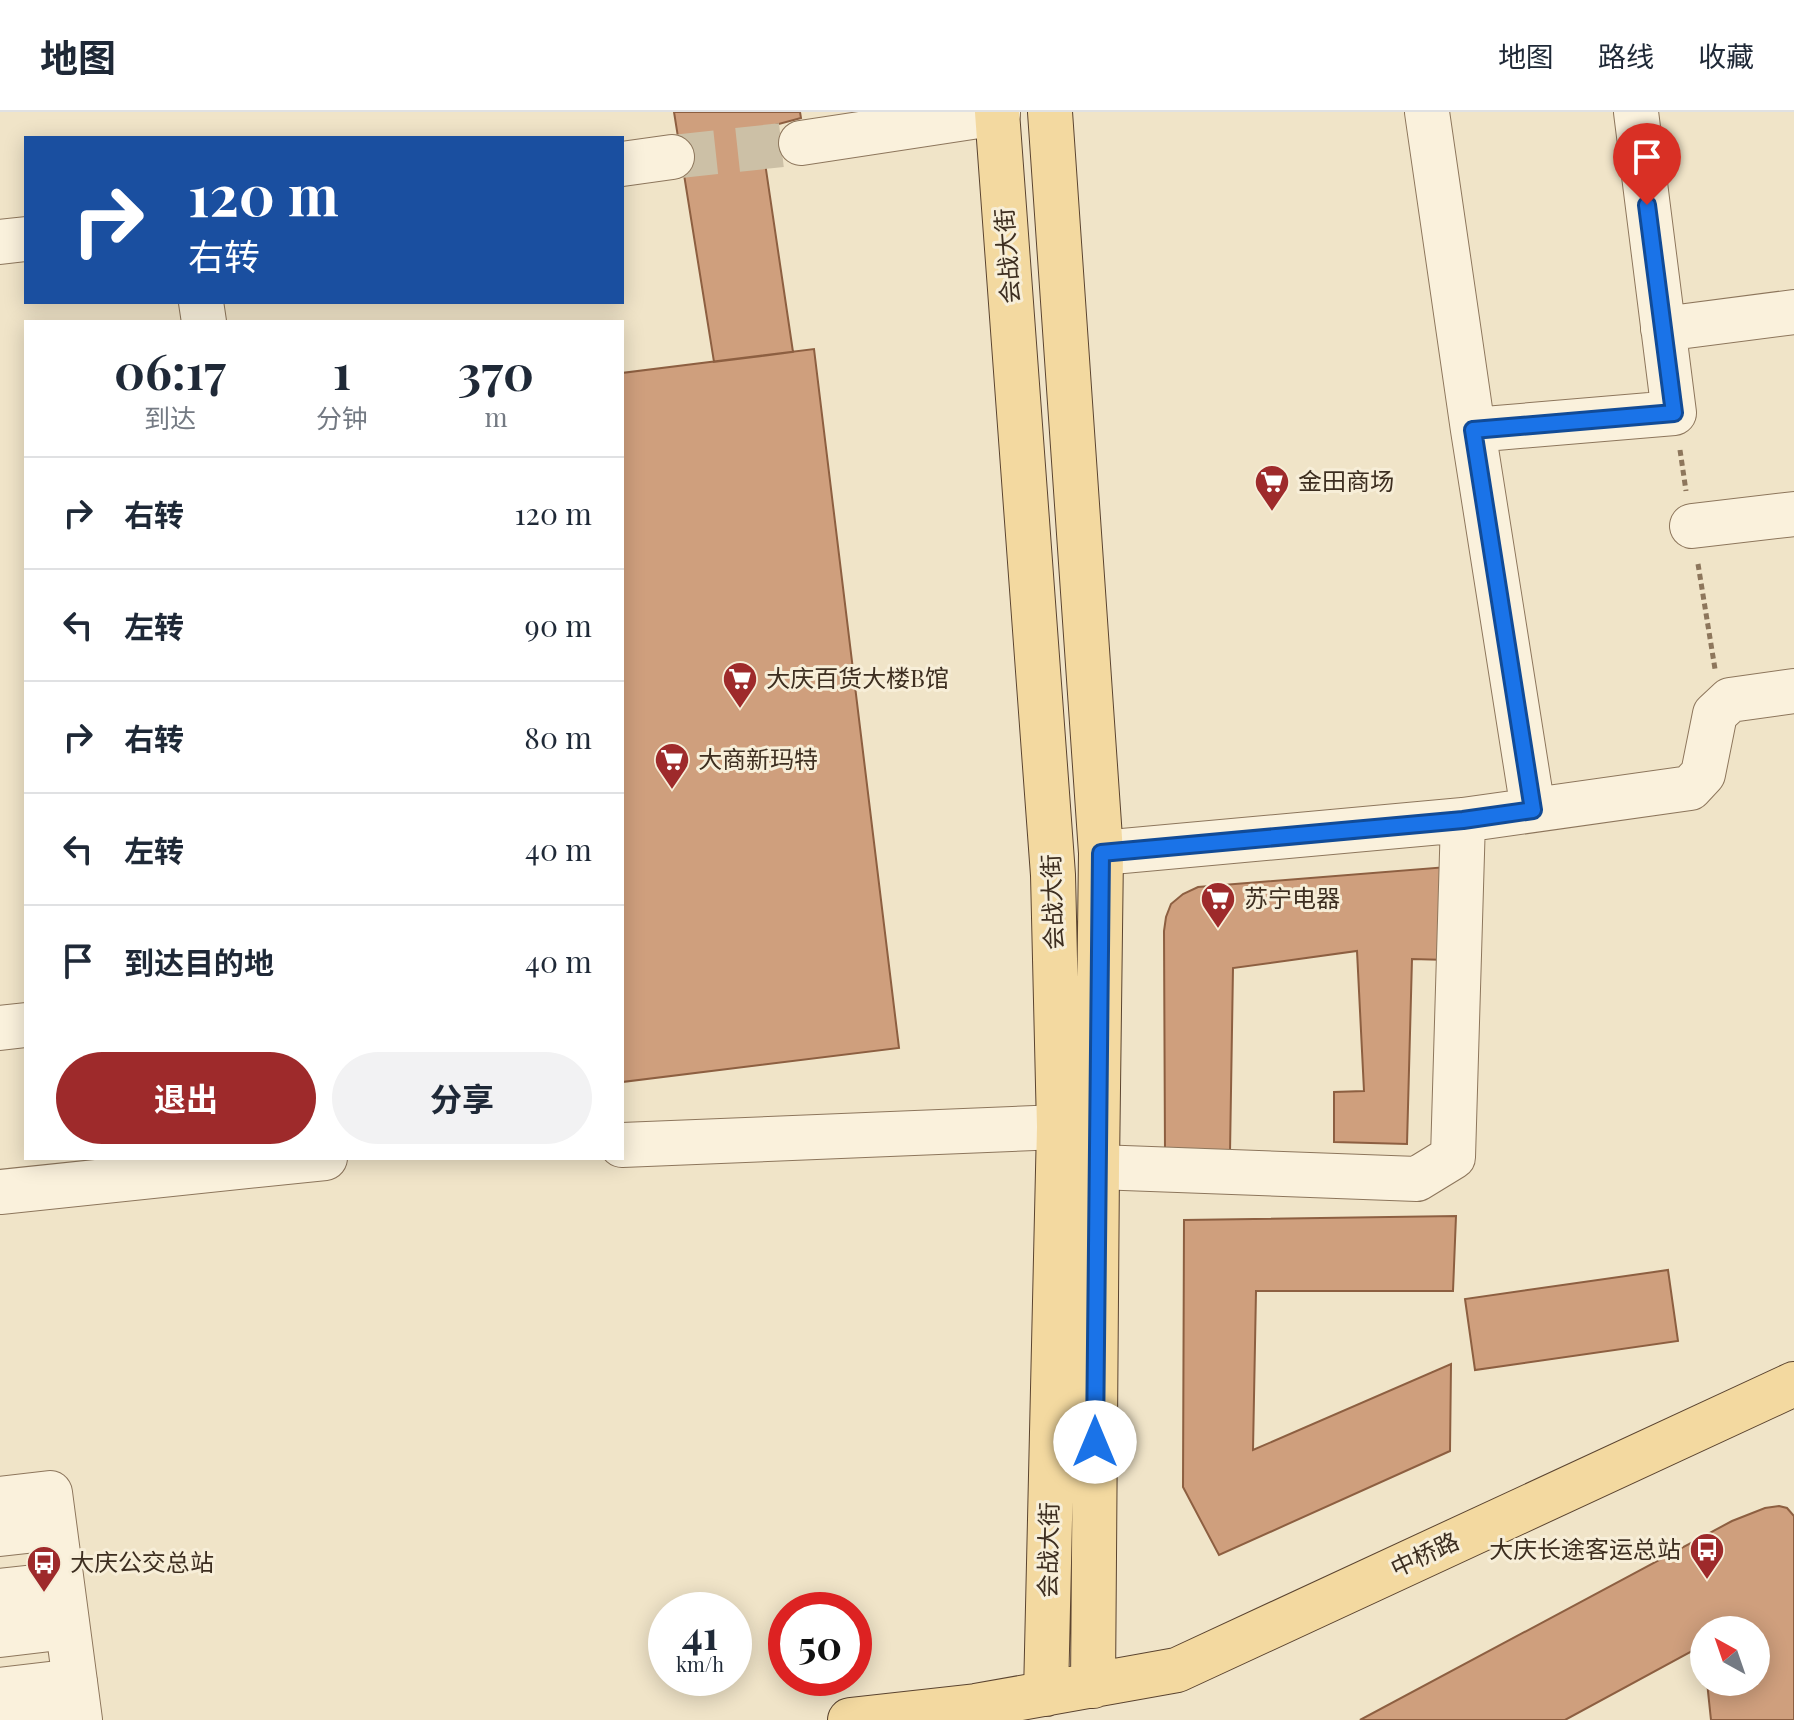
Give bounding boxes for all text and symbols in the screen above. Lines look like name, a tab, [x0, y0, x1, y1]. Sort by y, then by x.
text: 地图	[40, 31, 116, 82]
text: 地图	[1498, 37, 1554, 74]
text: 路线	[1598, 37, 1654, 74]
text: 收藏	[1698, 37, 1754, 74]
pin	[1613, 123, 1681, 205]
icon: arrive	[1625, 135, 1669, 179]
text: 120 m	[188, 156, 339, 231]
icon: right	[56, 168, 160, 272]
street label: 会战大街	[987, 207, 1025, 305]
text: 右转	[188, 231, 260, 279]
text: 06:17	[114, 338, 226, 402]
text: 1	[333, 338, 351, 402]
text: 370	[458, 339, 534, 403]
text: m	[484, 399, 507, 434]
text: 到达	[144, 400, 196, 435]
text: 分钟	[316, 400, 368, 435]
supermarket icon: 金田商场	[1253, 463, 1291, 513]
place label: 金田商场	[1298, 464, 1394, 496]
icon: right	[56, 491, 100, 535]
text: 120 m	[514, 493, 592, 533]
text: 右转	[124, 494, 184, 534]
icon: left	[56, 603, 100, 647]
text: 90 m	[525, 605, 592, 645]
text: 左转	[124, 606, 184, 646]
supermarket icon: 大庆百货大楼B馆	[721, 660, 759, 710]
place label: 大庆百货大楼B馆	[766, 661, 949, 693]
icon: right	[56, 715, 100, 759]
text: 80 m	[524, 717, 592, 757]
text: 右转	[124, 718, 184, 758]
supermarket icon: 大商新玛特	[653, 741, 691, 791]
place label: 大商新玛特	[698, 742, 818, 774]
icon: left	[56, 827, 100, 871]
text: 40 m	[525, 829, 592, 869]
text: 左转	[124, 830, 184, 870]
street label: 会战大街	[1033, 854, 1069, 951]
supermarket icon: 苏宁电器	[1199, 880, 1237, 930]
place label: 苏宁电器	[1244, 881, 1340, 913]
icon: arrive	[56, 939, 100, 983]
text: 40 m	[525, 941, 592, 981]
text: 到达目的地	[124, 942, 274, 982]
button: 退出	[56, 1052, 316, 1144]
button: 分享	[332, 1052, 592, 1144]
position arrow	[1053, 1400, 1137, 1484]
street label: 会战大街	[1030, 1502, 1064, 1598]
street label: 中桥路	[1385, 1523, 1464, 1583]
bus stop icon: 大庆长途客运总站	[1688, 1531, 1726, 1581]
place label: 大庆长途客运总站	[1489, 1532, 1681, 1564]
bus stop icon: 大庆公交总站	[25, 1544, 63, 1594]
place label: 大庆公交总站	[70, 1545, 214, 1577]
speed limit sign: 50	[768, 1592, 872, 1696]
text: 41	[682, 1607, 718, 1660]
north arrow	[1690, 1616, 1770, 1696]
map controls	[1690, 1616, 1770, 1696]
text: km/h	[676, 1650, 724, 1677]

